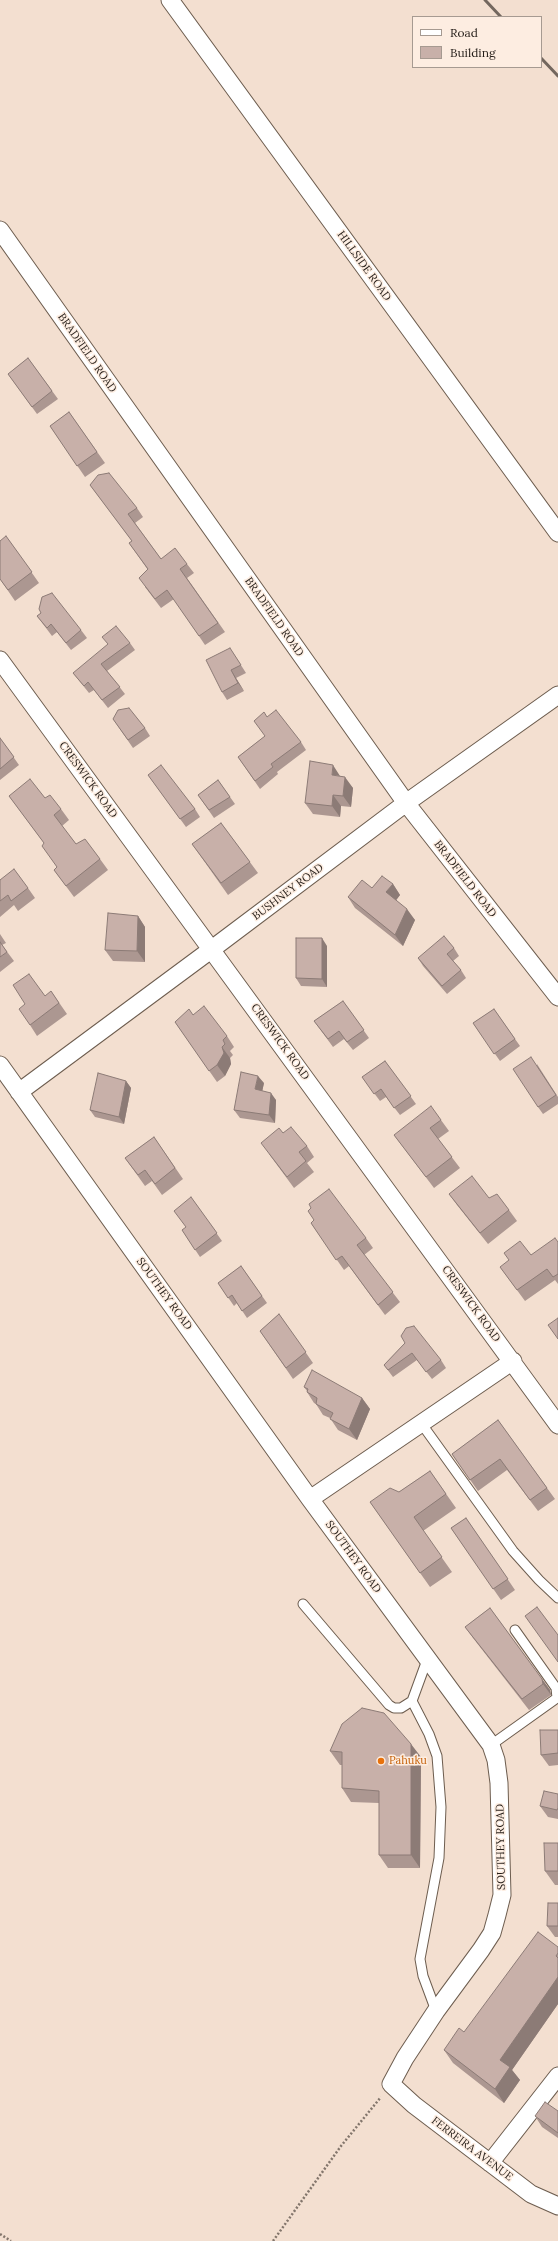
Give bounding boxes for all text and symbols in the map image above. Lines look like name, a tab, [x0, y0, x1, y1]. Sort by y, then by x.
legend	[412, 16, 542, 68]
text: Road	[450, 25, 478, 40]
text: Building	[450, 45, 496, 60]
street label: HILLSIDE ROAD	[334, 228, 394, 304]
street label: BRADFIELD ROAD	[55, 311, 119, 395]
street label: BRADFIELD ROAD	[242, 575, 306, 659]
street label: CRESWICK ROAD	[56, 739, 120, 821]
street label: BRADFIELD ROAD	[431, 838, 499, 920]
street label: BUSHNEY ROAD	[250, 861, 326, 923]
street label: CRESWICK ROAD	[248, 1001, 312, 1083]
street label: SOUTHEY ROAD	[133, 1255, 195, 1333]
street label: CRESWICK ROAD	[439, 1263, 503, 1345]
street label: SOUTHEY ROAD	[322, 1518, 384, 1596]
place label: Pahuku	[389, 1754, 427, 1768]
marker: Pahuku	[376, 1756, 386, 1766]
street label: SOUTHEY ROAD	[494, 1804, 508, 1890]
street label: FERREIRA AVENUE	[429, 2114, 515, 2184]

